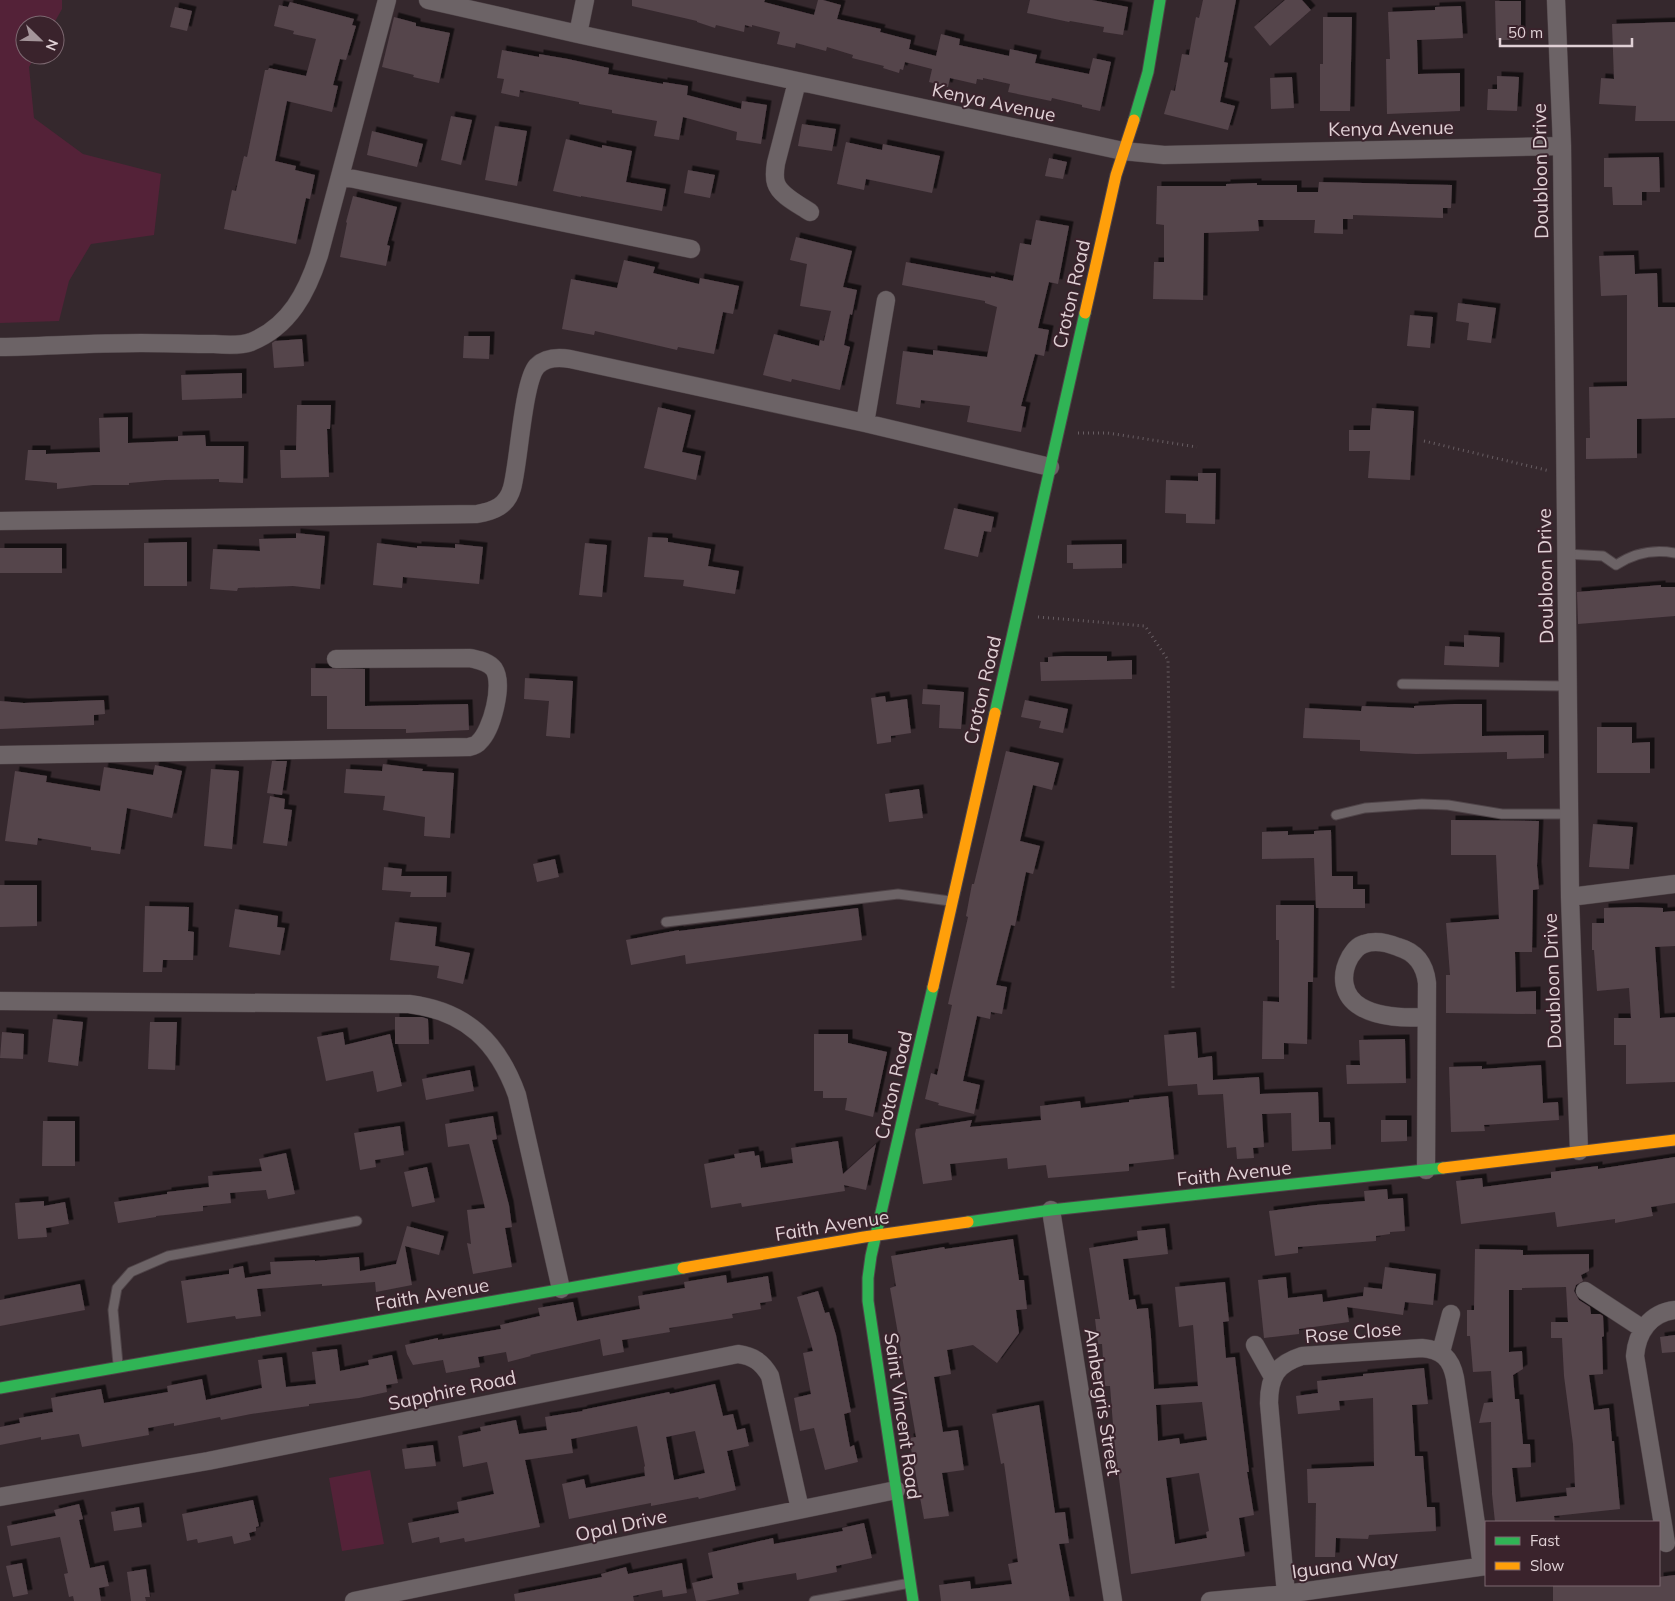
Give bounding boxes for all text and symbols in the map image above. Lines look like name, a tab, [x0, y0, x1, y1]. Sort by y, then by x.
north arrow	[15, 15, 65, 65]
scale bar	[1500, 15, 1632, 47]
text: 50 m	[1508, 23, 1543, 42]
text: N	[42, 37, 62, 53]
street label: Kenya Avenue	[930, 77, 1058, 127]
street label: Doubloon Drive	[1527, 103, 1553, 239]
street label: Kenya Avenue	[1328, 115, 1454, 141]
street label: Croton Road	[1047, 237, 1095, 351]
street label: Doubloon Drive	[1532, 508, 1558, 644]
street label: Croton Road	[958, 633, 1006, 747]
street label: Doubloon Drive	[1538, 913, 1566, 1049]
street label: Croton Road	[869, 1028, 917, 1142]
street label: Faith Avenue	[1175, 1155, 1293, 1191]
street label: Faith Avenue	[773, 1204, 891, 1246]
street label: Faith Avenue	[373, 1272, 491, 1316]
street label: Rose Close	[1304, 1316, 1402, 1348]
street label: Ambergris Street	[1079, 1327, 1127, 1478]
street label: Saint Vincent Road	[879, 1331, 927, 1501]
street label: Sapphire Road	[386, 1365, 518, 1415]
street label: Opal Drive	[573, 1504, 669, 1546]
legend	[1485, 1521, 1660, 1586]
text: Fast	[1530, 1531, 1560, 1550]
street label: Iguana Way	[1290, 1545, 1400, 1583]
text: Slow	[1530, 1556, 1564, 1575]

